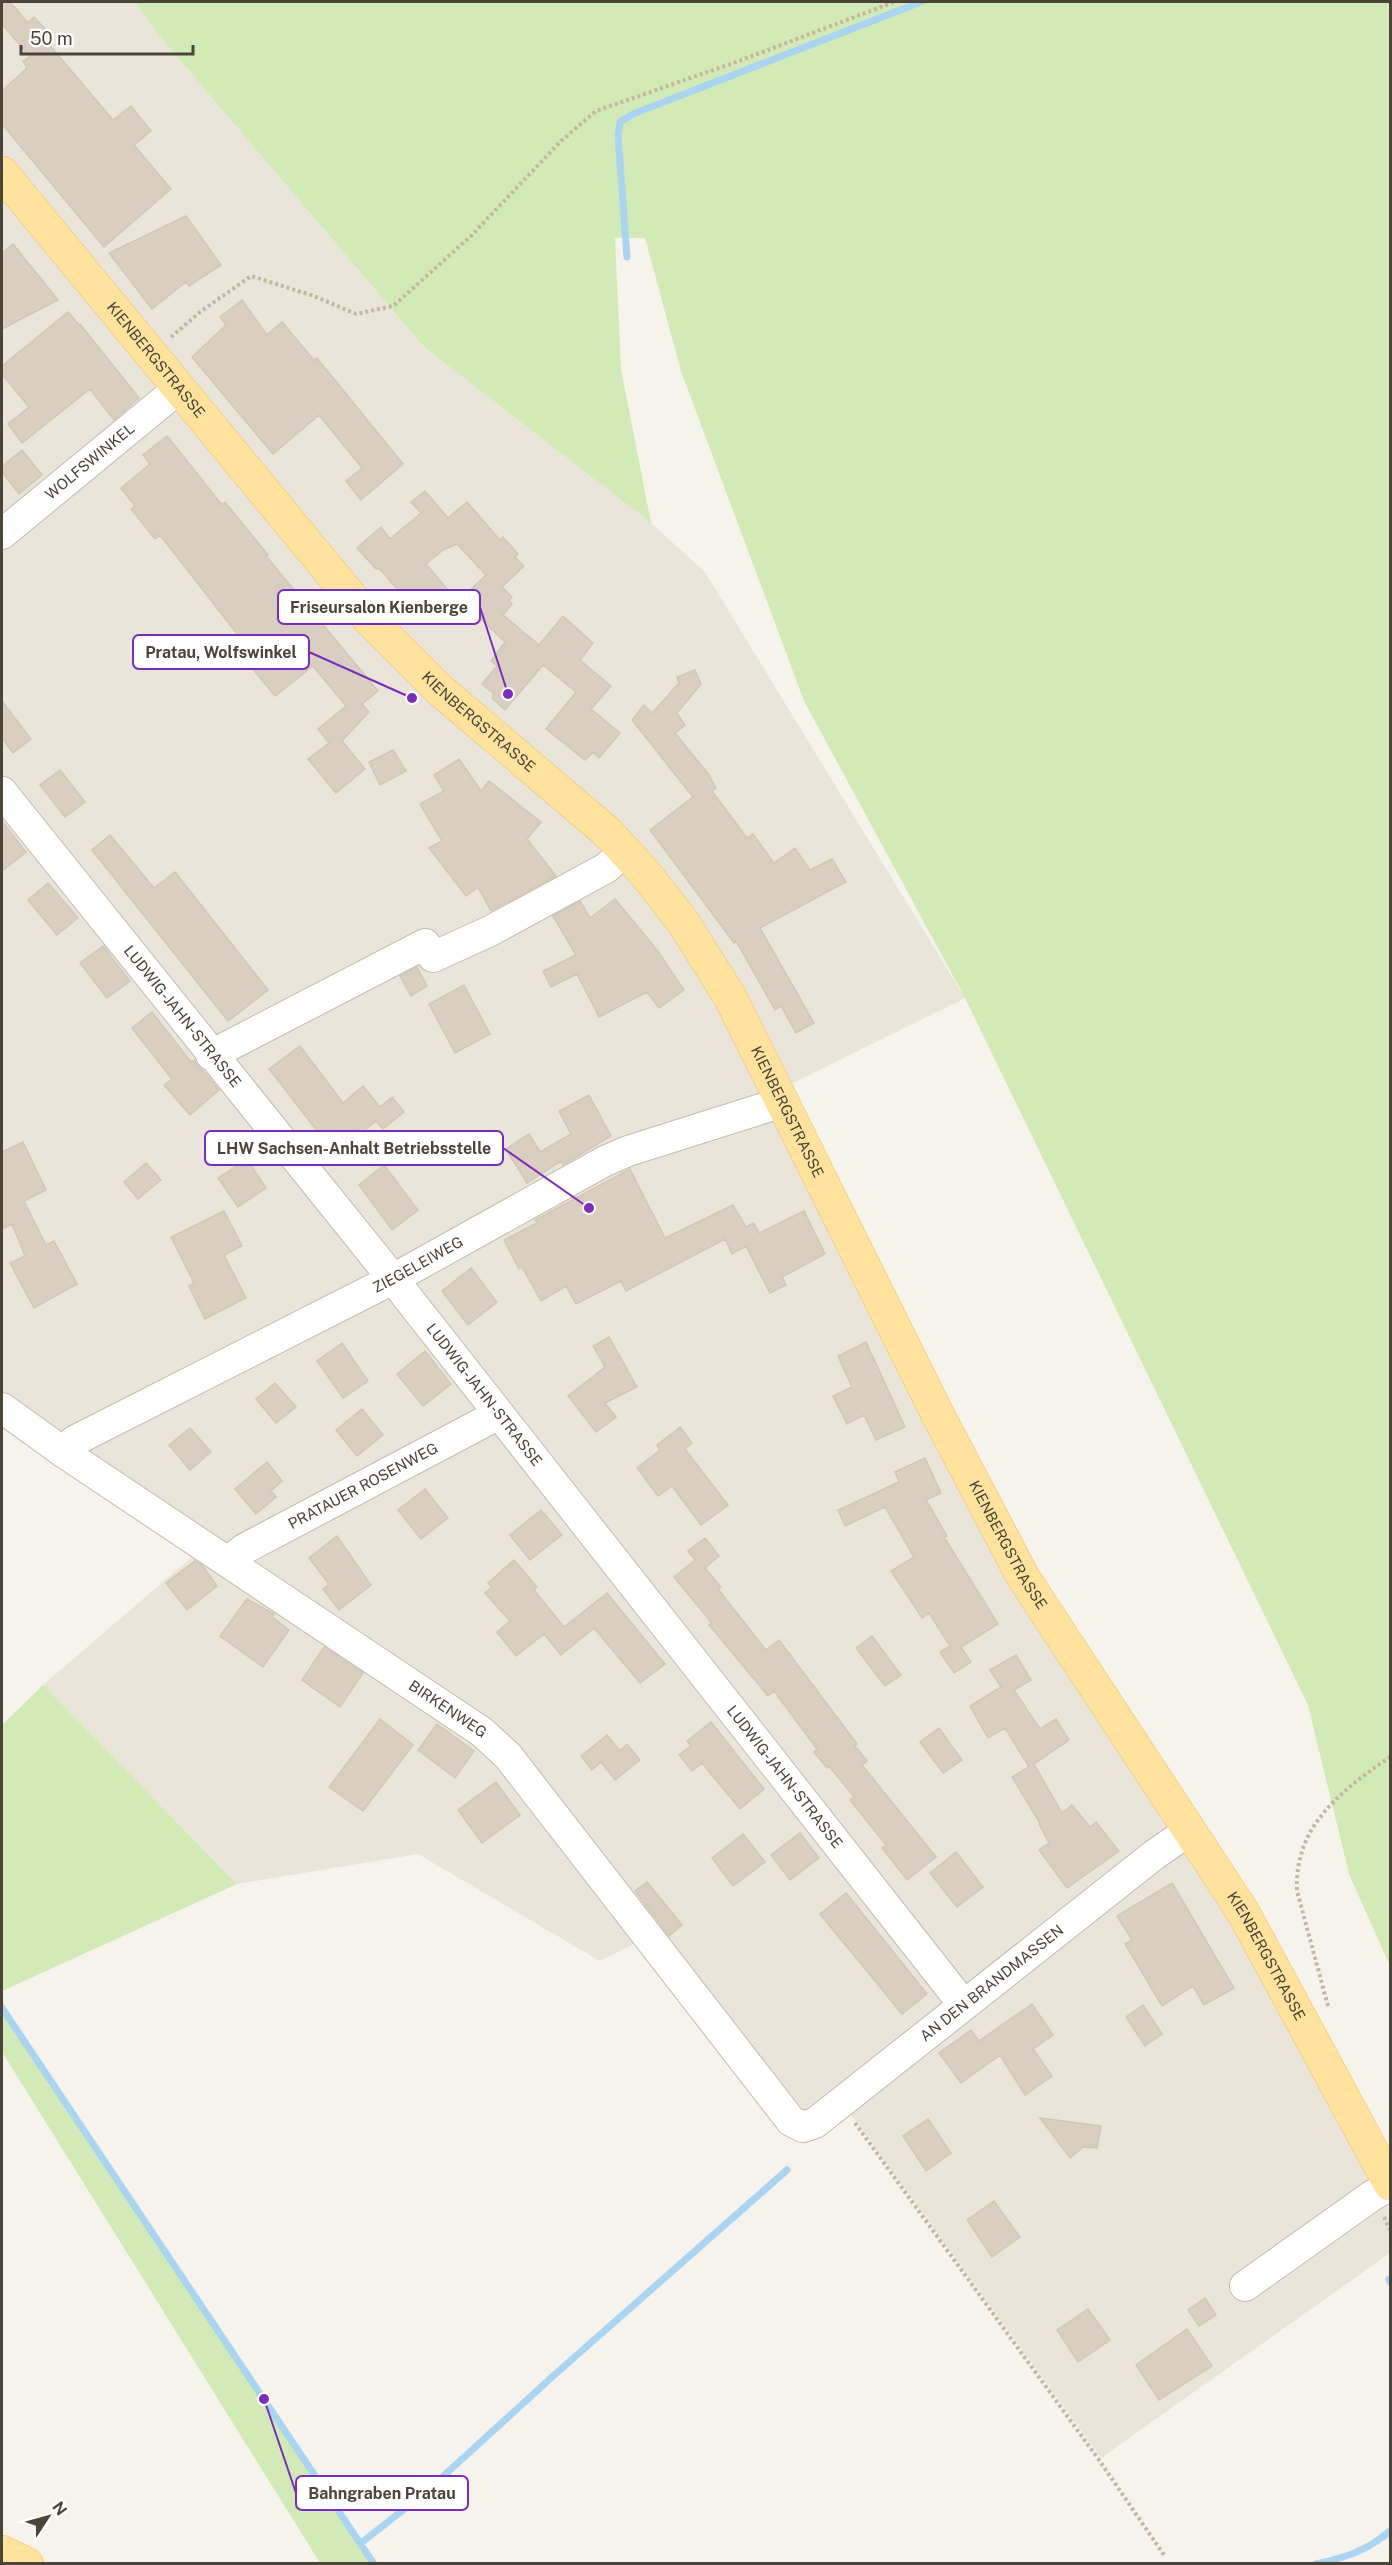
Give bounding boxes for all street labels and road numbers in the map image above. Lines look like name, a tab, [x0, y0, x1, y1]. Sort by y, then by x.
street label: KIENBERGSTRASSE	[104, 298, 209, 421]
street label: WOLFSWINKEL	[42, 419, 138, 503]
street label: KIENBERGSTRASSE	[419, 668, 539, 775]
street label: LUDWIG-JAHN-STRASSE	[121, 942, 245, 1090]
street label: KIENBERGSTRASSE	[748, 1043, 827, 1180]
street label: ZIEGELEIWEG	[370, 1233, 466, 1296]
street label: LUDWIG-JAHN-STRASSE	[423, 1320, 546, 1469]
street label: PRATAUER ROSENWEG	[285, 1439, 441, 1532]
street label: KIENBERGSTRASSE	[966, 1477, 1051, 1612]
street label: BIRKENWEG	[406, 1677, 490, 1741]
street label: LUDWIG-JAHN-STRASSE	[724, 1702, 846, 1851]
street label: KIENBERGSTRASSE	[1224, 1888, 1309, 2023]
street label: AN DEN BRANDMASSEN	[917, 1921, 1067, 2045]

